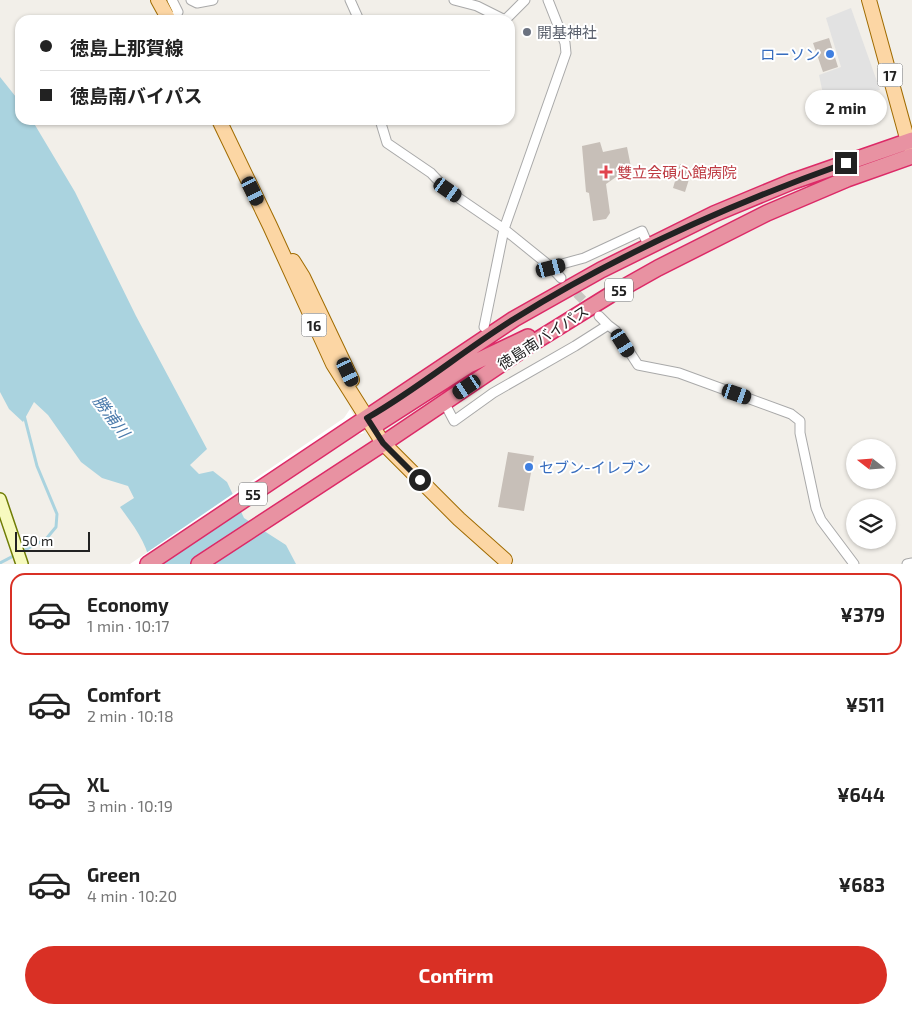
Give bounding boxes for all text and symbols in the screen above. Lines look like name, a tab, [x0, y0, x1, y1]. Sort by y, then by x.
place label: 開基神社	[537, 23, 597, 41]
marker: 開基神社	[521, 26, 533, 38]
text: 徳島上那賀線	[70, 36, 184, 59]
place label: ローソン	[760, 45, 820, 63]
marker: ローソン	[824, 48, 836, 60]
road number: 17	[878, 64, 902, 86]
text: 徳島南バイパス	[70, 84, 203, 107]
callout: 2 min	[805, 90, 887, 126]
text: 2 min	[826, 98, 866, 117]
route end	[835, 152, 857, 174]
place label: 雙立会碩心館病院	[617, 163, 737, 181]
marker: 雙立会碩心館病院	[599, 165, 613, 179]
car	[239, 174, 266, 208]
car	[431, 175, 464, 205]
car	[534, 257, 567, 279]
road number: 55	[605, 278, 633, 302]
street label: 徳島南バイパス	[494, 301, 592, 373]
road number: 16	[302, 314, 326, 336]
car	[608, 326, 637, 360]
car	[334, 355, 361, 389]
car	[450, 372, 483, 402]
car	[720, 382, 753, 406]
water label: 勝浦川	[90, 391, 135, 442]
north arrow	[846, 439, 896, 489]
map controls	[846, 439, 896, 549]
place label: セブン-イレブン	[539, 458, 651, 476]
marker: セブン-イレブン	[523, 461, 535, 473]
route start	[409, 469, 431, 491]
road number: 55	[239, 482, 267, 506]
button: layers	[846, 499, 896, 549]
scale bar	[15, 529, 90, 552]
text: 50 m	[22, 532, 53, 549]
icon: car	[27, 592, 72, 637]
text: Economy	[87, 593, 169, 616]
text: ¥379	[840, 603, 885, 626]
text: 1 min · 10:17	[87, 616, 169, 635]
icon: car	[27, 682, 72, 727]
text: Comfort	[87, 683, 161, 706]
text: ¥511	[845, 693, 885, 716]
text: 2 min · 10:18	[87, 706, 174, 725]
icon: car	[27, 772, 72, 817]
text: XL	[87, 773, 109, 796]
text: ¥644	[837, 783, 885, 806]
text: 3 min · 10:19	[87, 796, 173, 815]
icon: car	[27, 862, 72, 907]
text: Green	[87, 863, 140, 886]
text: ¥683	[839, 873, 885, 896]
text: 4 min · 10:20	[87, 886, 177, 905]
button: Confirm	[25, 946, 887, 1004]

